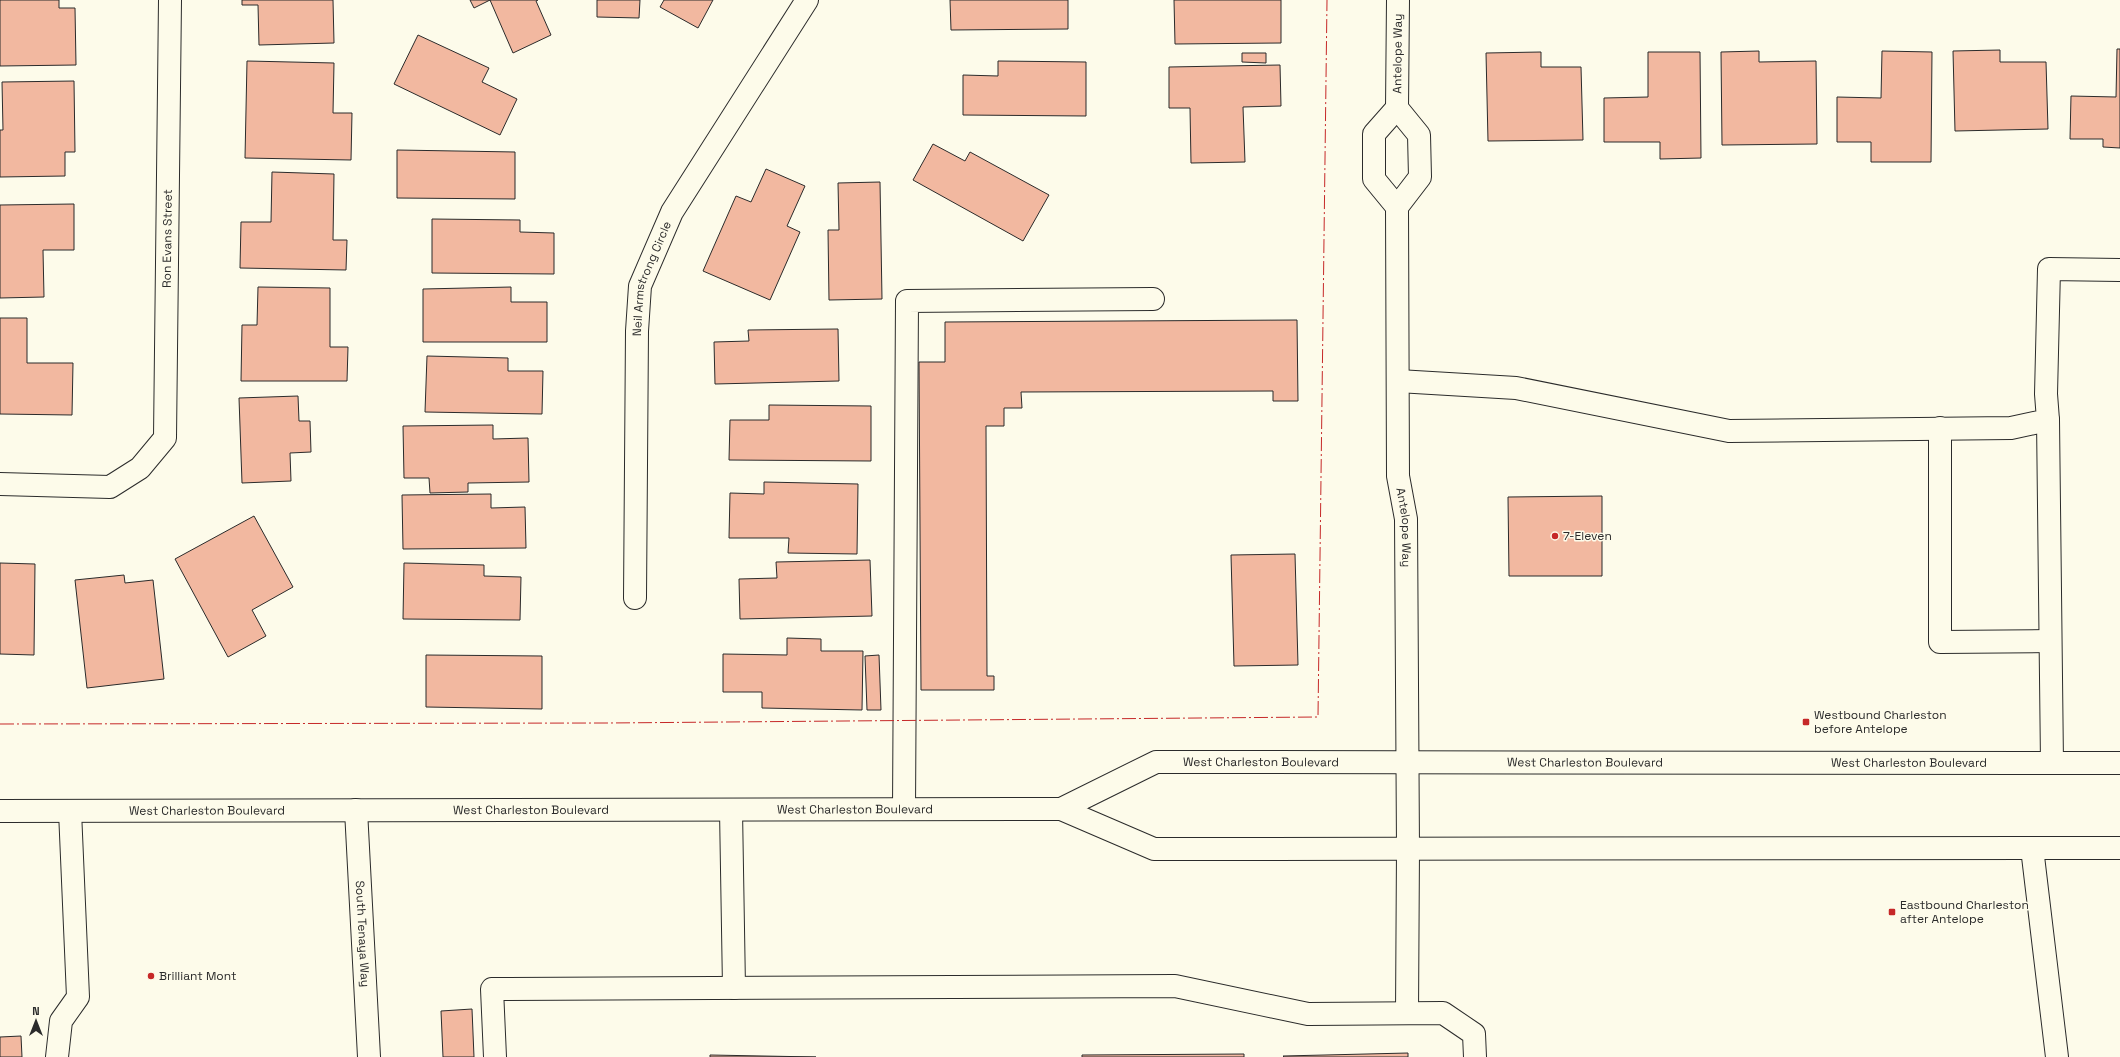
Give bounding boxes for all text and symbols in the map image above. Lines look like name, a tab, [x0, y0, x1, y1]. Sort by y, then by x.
street label: Antelope Way	[1389, 14, 1406, 94]
street label: Ron Evans Street	[159, 189, 176, 288]
street label: Neil Armstrong Circle	[629, 219, 675, 336]
street label: Antelope Way	[1392, 486, 1414, 567]
place label: 7-Eleven	[1563, 528, 1612, 544]
marker: 7-Eleven	[1550, 531, 1560, 541]
place label: Westbound Charleston before Antelope	[1814, 707, 1947, 737]
marker: Westbound Charleston before Antelope	[1801, 717, 1811, 727]
street label: West Charleston Boulevard	[1183, 754, 1339, 770]
street label: West Charleston Boulevard	[1507, 754, 1663, 771]
street label: West Charleston Boulevard	[1831, 755, 1987, 771]
street label: West Charleston Boulevard	[777, 801, 933, 818]
street label: West Charleston Boulevard	[129, 802, 285, 819]
street label: West Charleston Boulevard	[453, 802, 609, 818]
street label: South Tenaya Way	[352, 880, 373, 988]
place label: Eastbound Charleston after Antelope	[1900, 897, 2029, 927]
marker: Eastbound Charleston after Antelope	[1887, 907, 1897, 917]
place label: Brilliant Mont	[159, 968, 236, 984]
marker: Brilliant Mont	[146, 971, 156, 981]
north arrow	[16, 1001, 56, 1041]
text: N	[32, 1004, 40, 1018]

